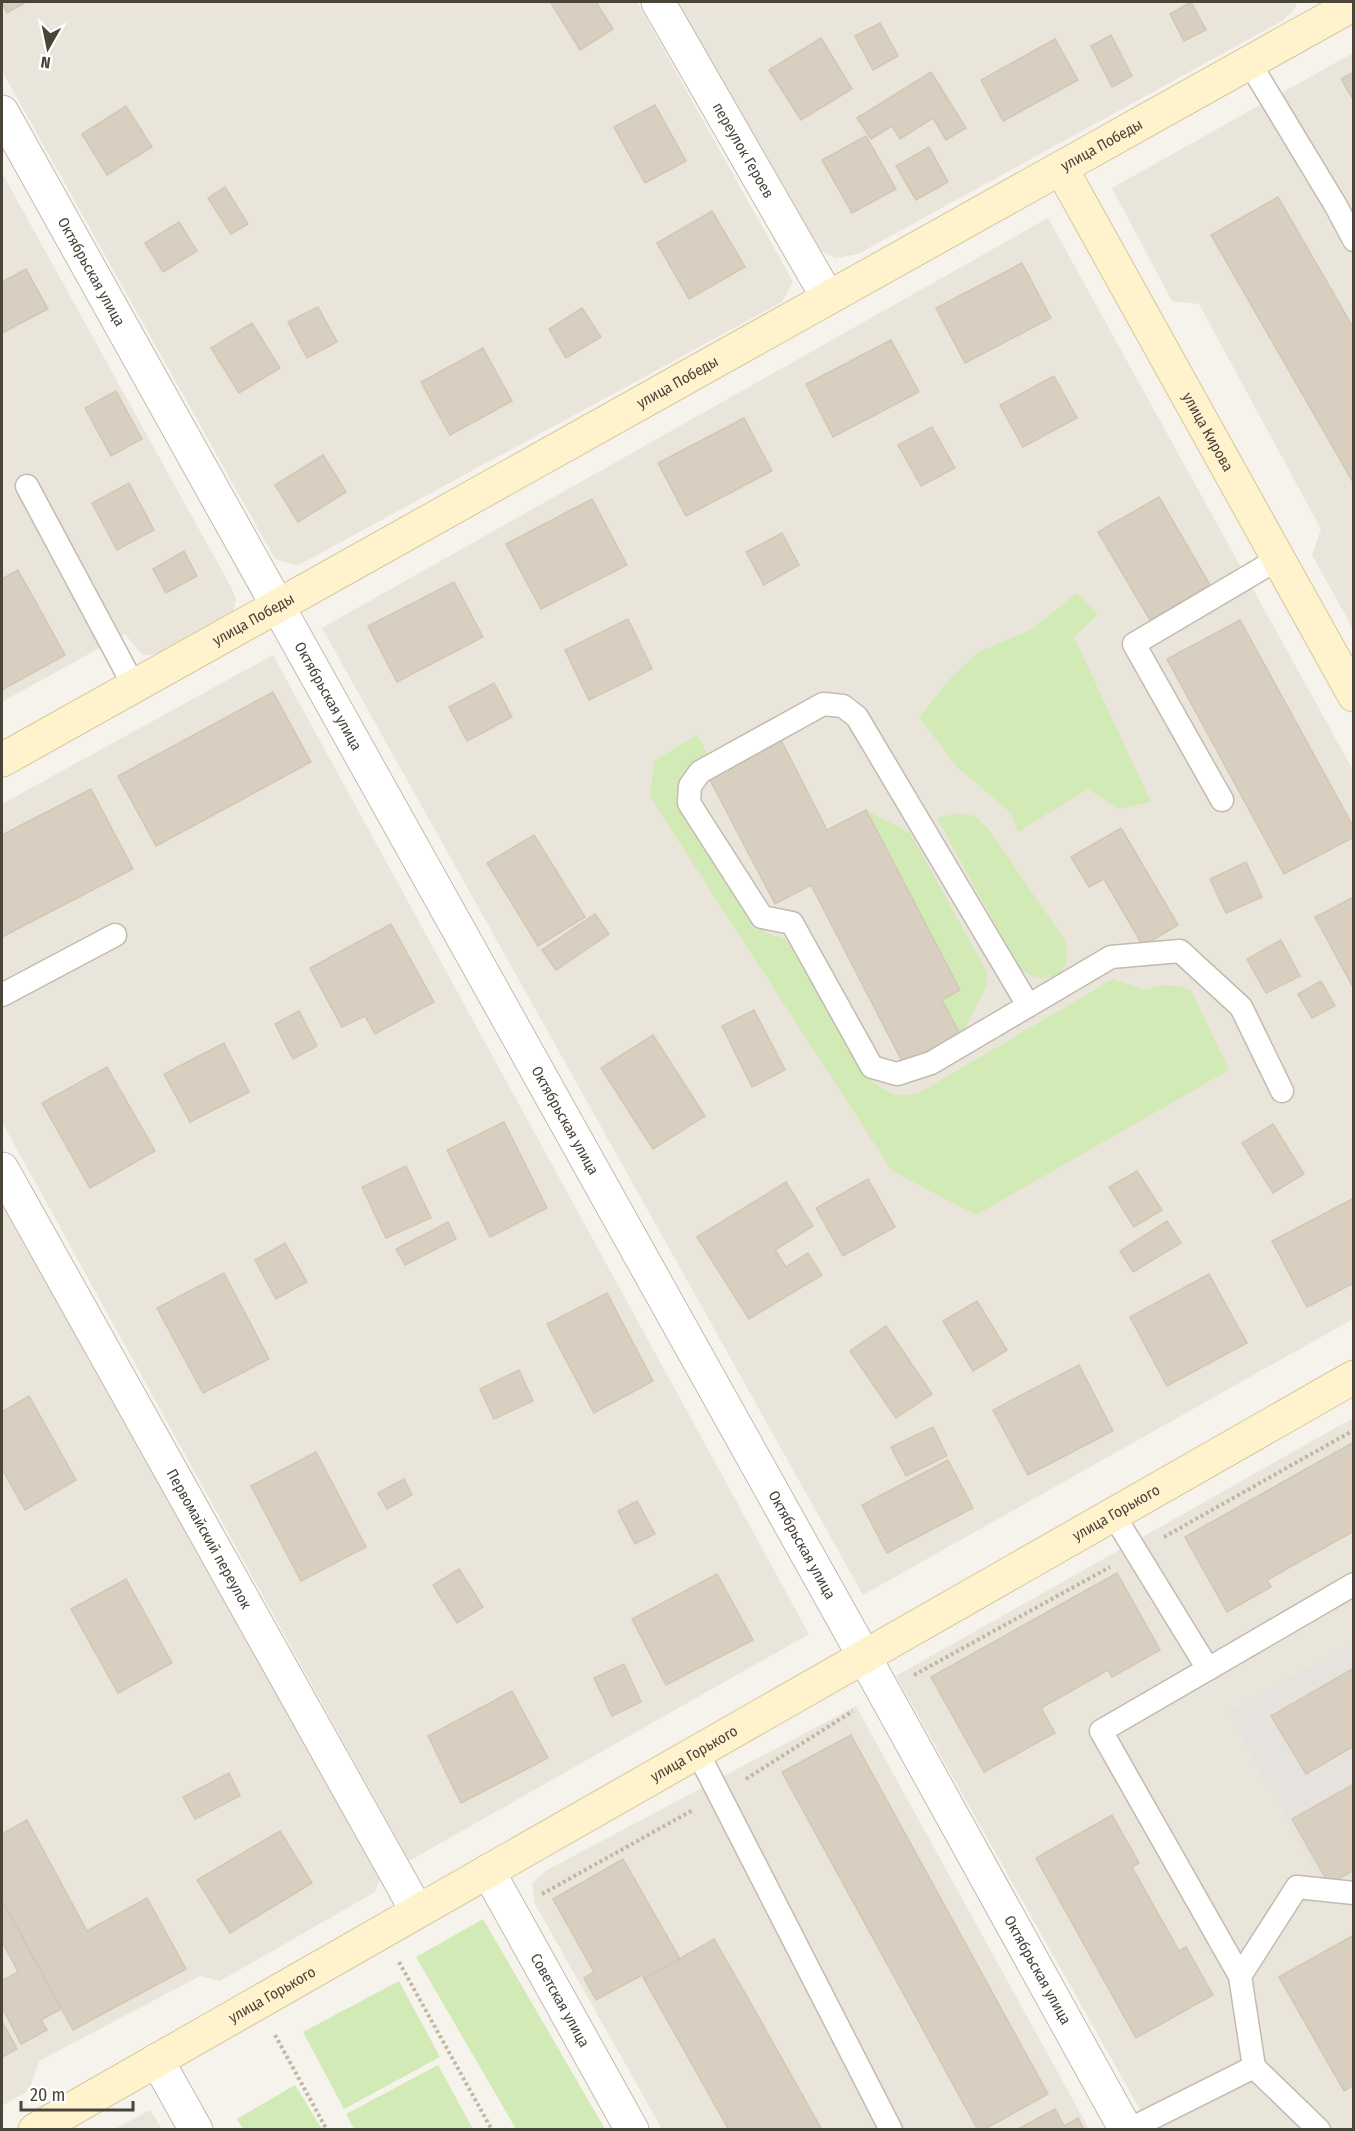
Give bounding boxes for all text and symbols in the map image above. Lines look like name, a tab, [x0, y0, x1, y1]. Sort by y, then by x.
north arrow	[18, 18, 78, 78]
text: N	[40, 52, 52, 72]
street label: переулок Героев	[709, 99, 778, 201]
street label: улица Победы	[1058, 115, 1146, 175]
street label: Октябрьская улица	[54, 214, 129, 329]
street label: улица Победы	[634, 352, 722, 412]
street label: улица Кирова	[1179, 389, 1237, 475]
street label: улица Победы	[209, 589, 297, 649]
street label: Октябрьская улица	[291, 639, 366, 754]
street label: Октябрьская улица	[527, 1063, 603, 1178]
street label: Первомайский переулок	[163, 1466, 255, 1612]
street label: улица Горького	[1069, 1481, 1163, 1545]
street label: Октябрьская улица	[764, 1487, 839, 1602]
street label: улица Горького	[647, 1722, 741, 1786]
street label: Октябрьская улица	[1000, 1912, 1075, 2028]
street label: Советская улица	[527, 1950, 593, 2050]
street label: улица Горького	[225, 1963, 319, 2027]
scale bar	[21, 2074, 134, 2112]
text: 20 m	[30, 2084, 65, 2106]

